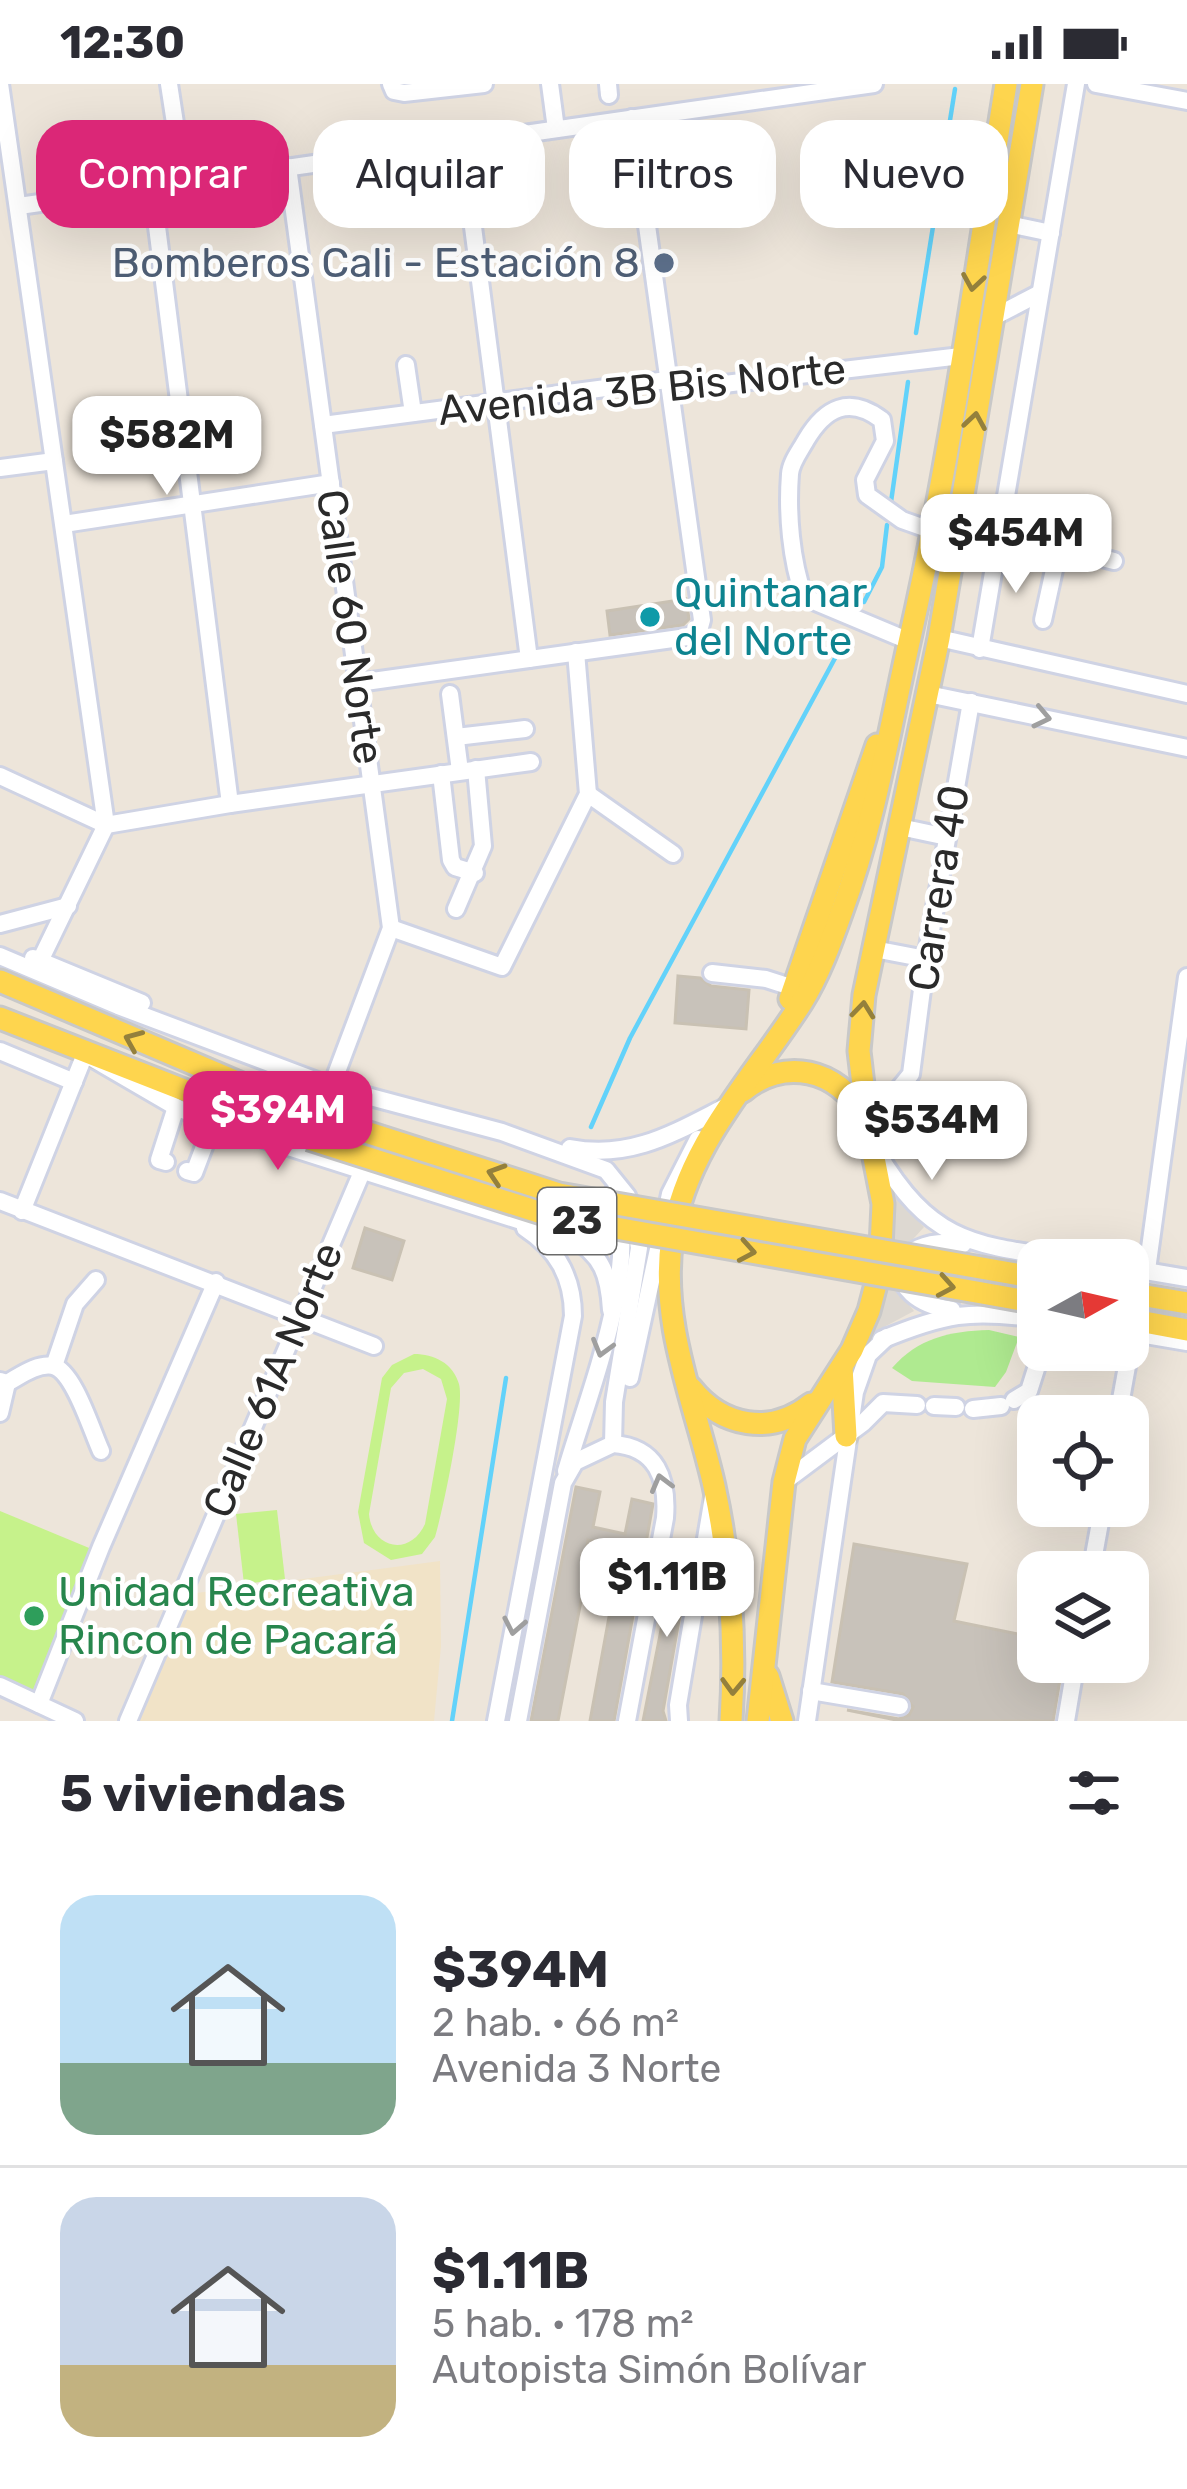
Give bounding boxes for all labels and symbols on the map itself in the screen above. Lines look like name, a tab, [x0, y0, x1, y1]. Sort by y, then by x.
place label: Bomberos Cali - Estación 8	[112, 238, 640, 288]
marker: Bomberos Cali - Estación 8	[651, 250, 677, 276]
one-way arrow	[961, 273, 987, 292]
street label: Avenida 3B Bis Norte	[436, 344, 848, 436]
pin: $582M	[83, 396, 251, 498]
one-way arrow	[961, 411, 987, 431]
street label: Calle 60 Norte	[306, 486, 394, 768]
pin: $454M	[932, 494, 1100, 596]
place label: Quintanar del Norte	[674, 568, 867, 666]
marker: Quintanar del Norte	[637, 604, 663, 630]
one-way arrow	[1032, 703, 1052, 729]
street label: Carrera 40	[898, 781, 980, 995]
one-way arrow	[849, 1000, 875, 1020]
one-way arrow	[124, 1030, 145, 1054]
pin: $394M	[194, 1071, 362, 1173]
pin: $534M	[848, 1081, 1016, 1183]
one-way arrow	[486, 1163, 507, 1188]
road number: 23	[538, 1188, 616, 1254]
street label: Calle 61A Norte	[193, 1235, 353, 1525]
one-way arrow	[736, 1237, 756, 1262]
north arrow	[1017, 1239, 1149, 1371]
one-way arrow	[936, 1272, 956, 1298]
one-way arrow	[591, 1337, 616, 1357]
one-way arrow	[650, 1473, 675, 1494]
pin: $1.11B	[569, 1538, 765, 1640]
place label: Unidad Recreativa Rincon de Pacará	[58, 1567, 415, 1665]
marker: Unidad Recreativa Rincon de Pacará	[21, 1603, 47, 1629]
one-way arrow	[502, 1616, 528, 1636]
one-way arrow	[720, 1677, 746, 1696]

